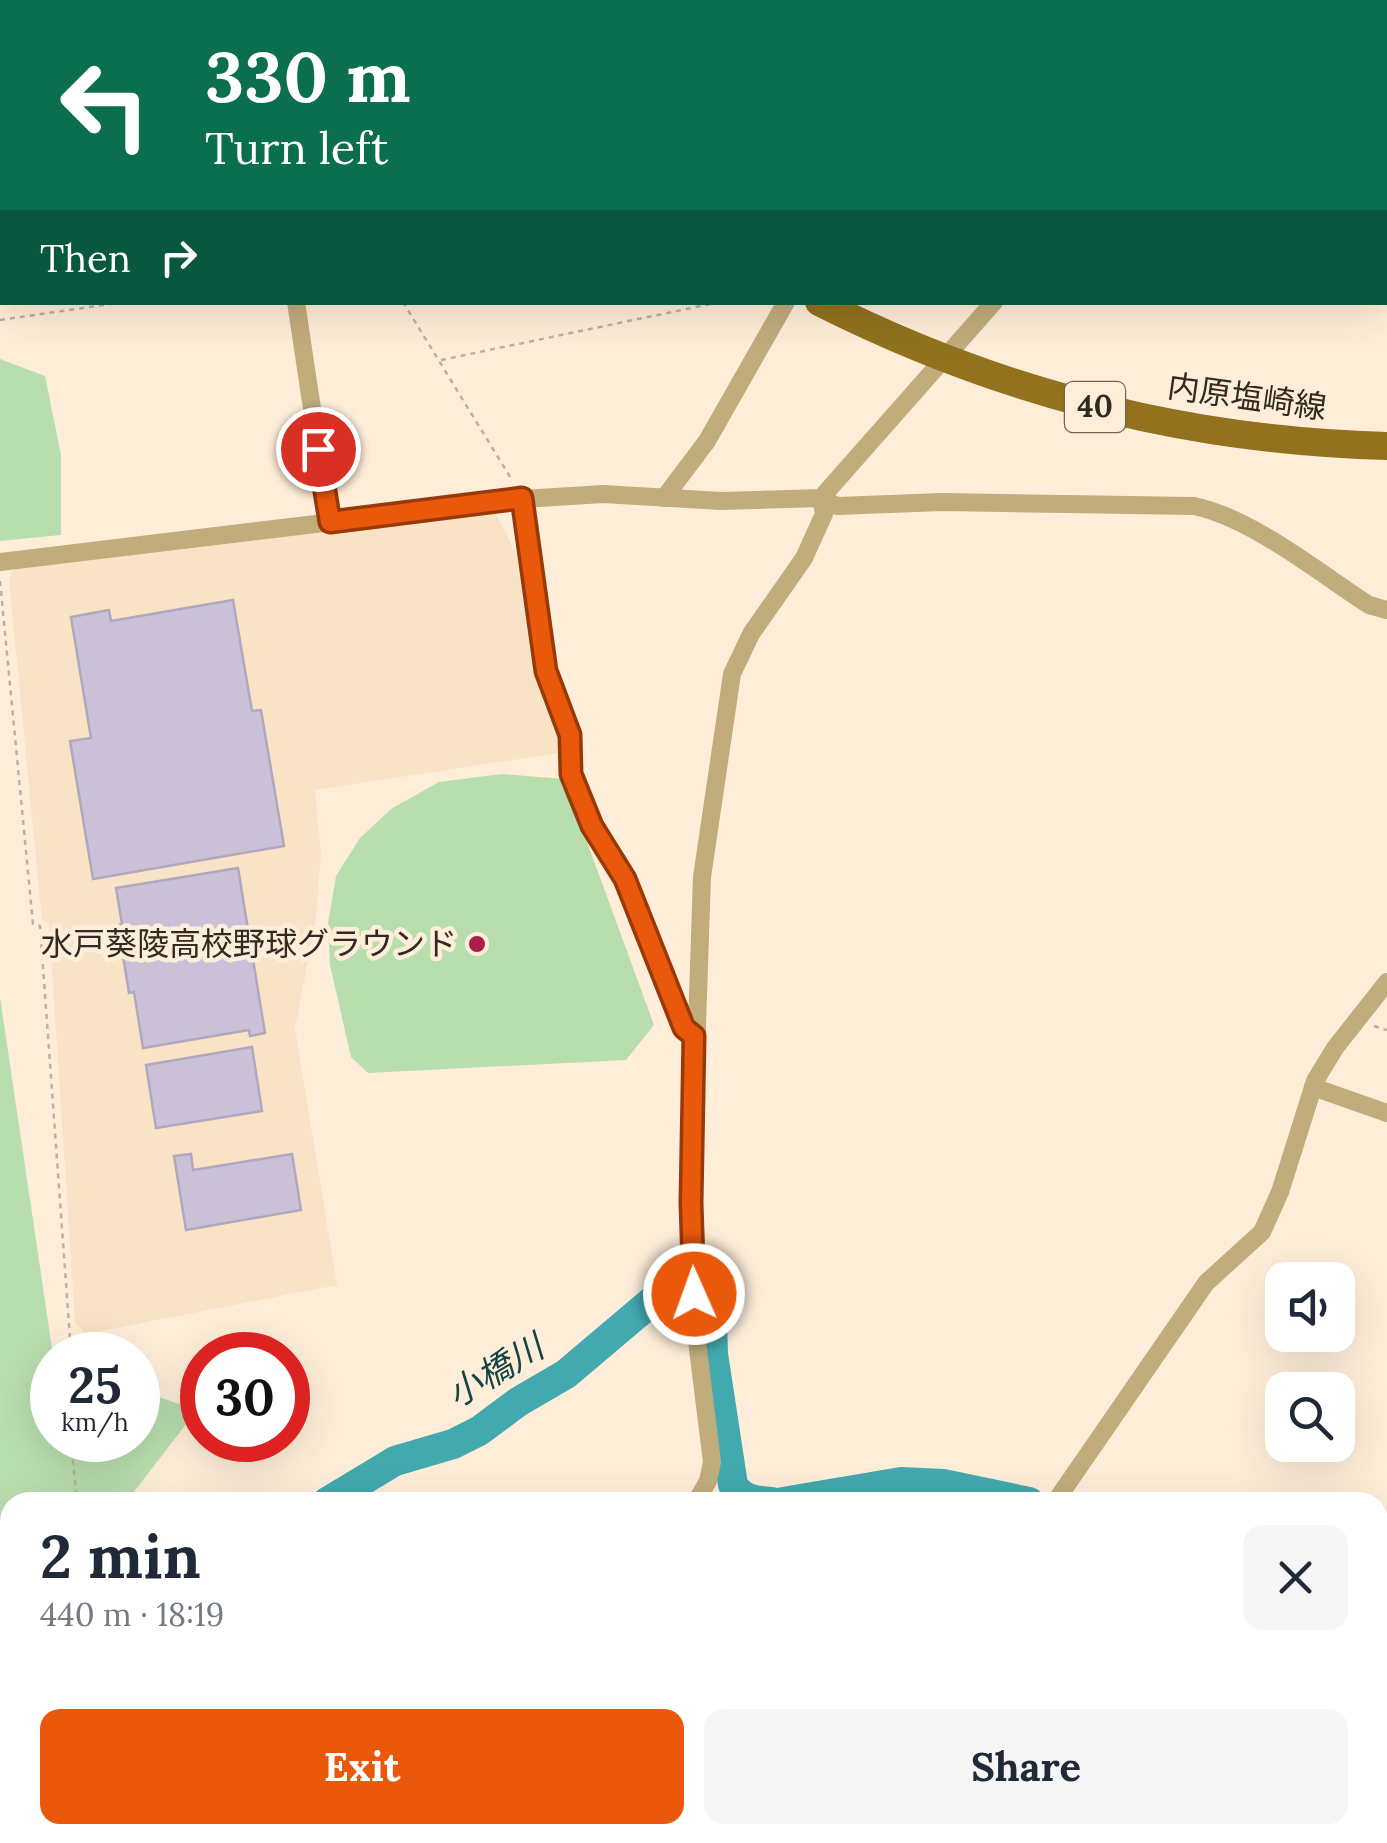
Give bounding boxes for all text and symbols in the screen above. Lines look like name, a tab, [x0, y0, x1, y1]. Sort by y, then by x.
text: 330 m	[205, 32, 411, 121]
icon: left	[40, 40, 170, 170]
text: Turn left	[205, 119, 388, 176]
icon: right	[151, 230, 206, 285]
text: Then	[40, 234, 131, 282]
street label: 内原塩崎線	[1165, 365, 1329, 428]
road number: 40	[1065, 382, 1125, 432]
pin	[276, 407, 361, 492]
icon: arrive	[291, 422, 346, 477]
place label: 水戸葵陵高校野球グラウンド	[41, 923, 457, 964]
marker: 水戸葵陵高校野球グラウンド	[466, 933, 488, 955]
position arrow	[642, 1242, 746, 1346]
map controls	[1265, 1262, 1355, 1462]
button: sound	[1265, 1262, 1355, 1352]
water label: 小橋川	[438, 1322, 555, 1417]
speed limit sign: 30	[180, 1332, 310, 1462]
text: 25	[68, 1353, 122, 1417]
button: search	[1265, 1372, 1355, 1462]
text: km/h	[61, 1406, 129, 1438]
text: 2 min	[40, 1518, 201, 1594]
button: close	[1243, 1525, 1348, 1630]
text: 440 m · 18:19	[40, 1594, 224, 1635]
button: Exit	[40, 1709, 684, 1824]
button: Share	[704, 1709, 1348, 1824]

